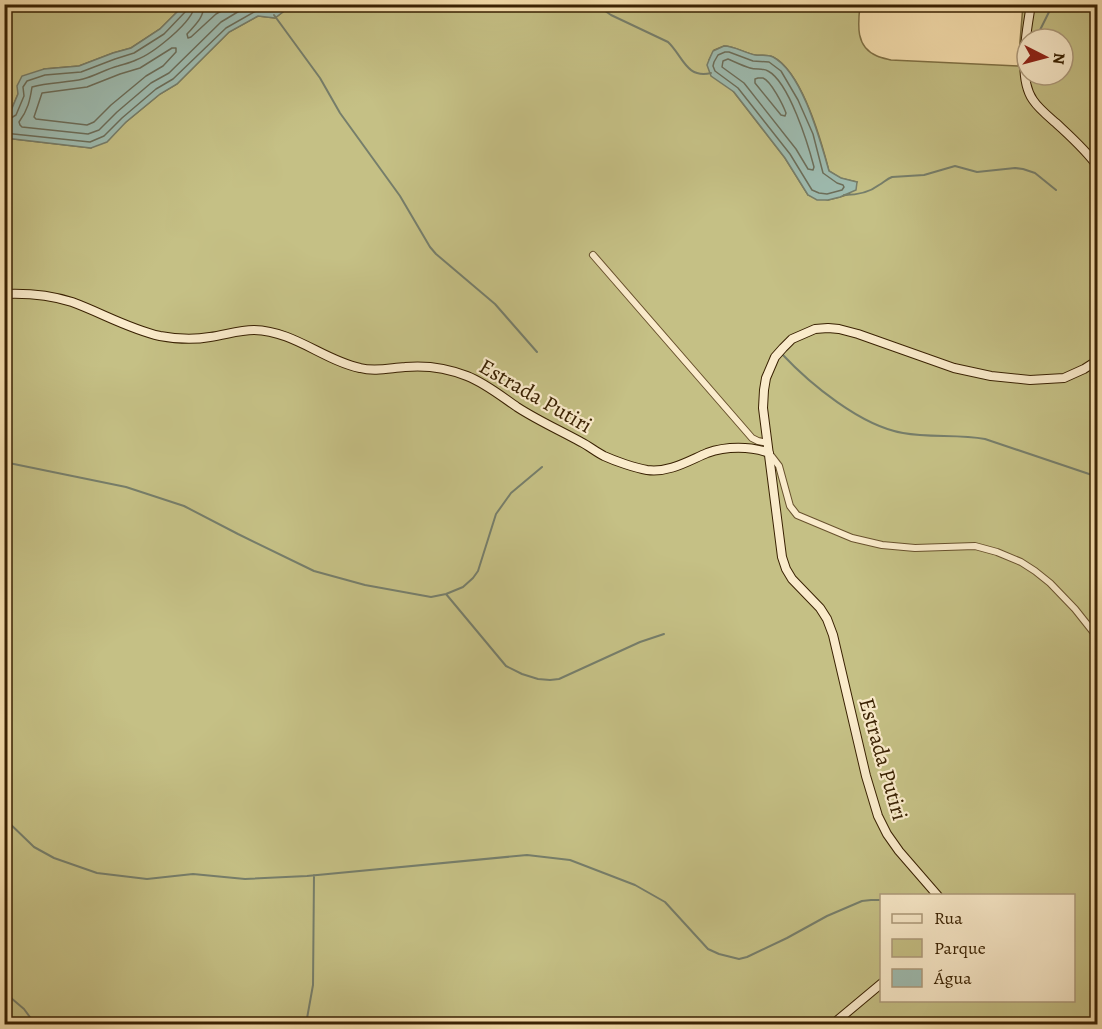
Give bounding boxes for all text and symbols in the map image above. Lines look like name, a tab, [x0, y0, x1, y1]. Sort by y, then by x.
north arrow	[1015, 27, 1075, 87]
text: N	[1047, 52, 1070, 66]
street label: Estrada Putiri	[473, 351, 598, 440]
street label: Estrada Putiri	[851, 695, 915, 824]
legend	[880, 894, 1075, 1002]
text: Rua	[934, 906, 963, 930]
text: Parque	[934, 936, 986, 960]
text: Água	[933, 966, 972, 990]

